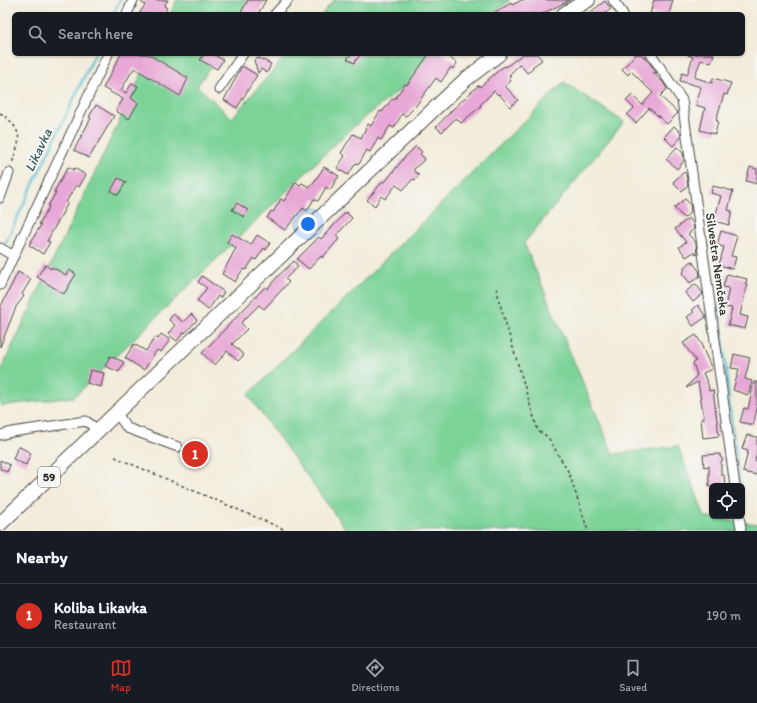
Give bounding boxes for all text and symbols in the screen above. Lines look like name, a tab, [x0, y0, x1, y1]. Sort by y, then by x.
search box	[12, 12, 745, 56]
icon: search	[26, 23, 48, 45]
text: Search here	[58, 25, 133, 43]
water label: Likavka	[21, 125, 56, 175]
street label: Silvestra Nemčeka	[703, 212, 732, 317]
your location	[298, 214, 318, 234]
pin: 1	[182, 439, 208, 469]
road number: 59	[38, 467, 60, 487]
map controls	[709, 483, 745, 519]
button: locate	[709, 483, 745, 519]
text: Nearby	[16, 547, 68, 567]
text: Koliba Likavka	[54, 599, 147, 617]
text: 1	[26, 608, 32, 623]
text: 190 m	[706, 608, 741, 623]
text: Restaurant	[54, 617, 116, 632]
tab: Map	[110, 657, 132, 694]
tab: Directions	[351, 657, 400, 694]
tab: Saved	[619, 657, 647, 694]

